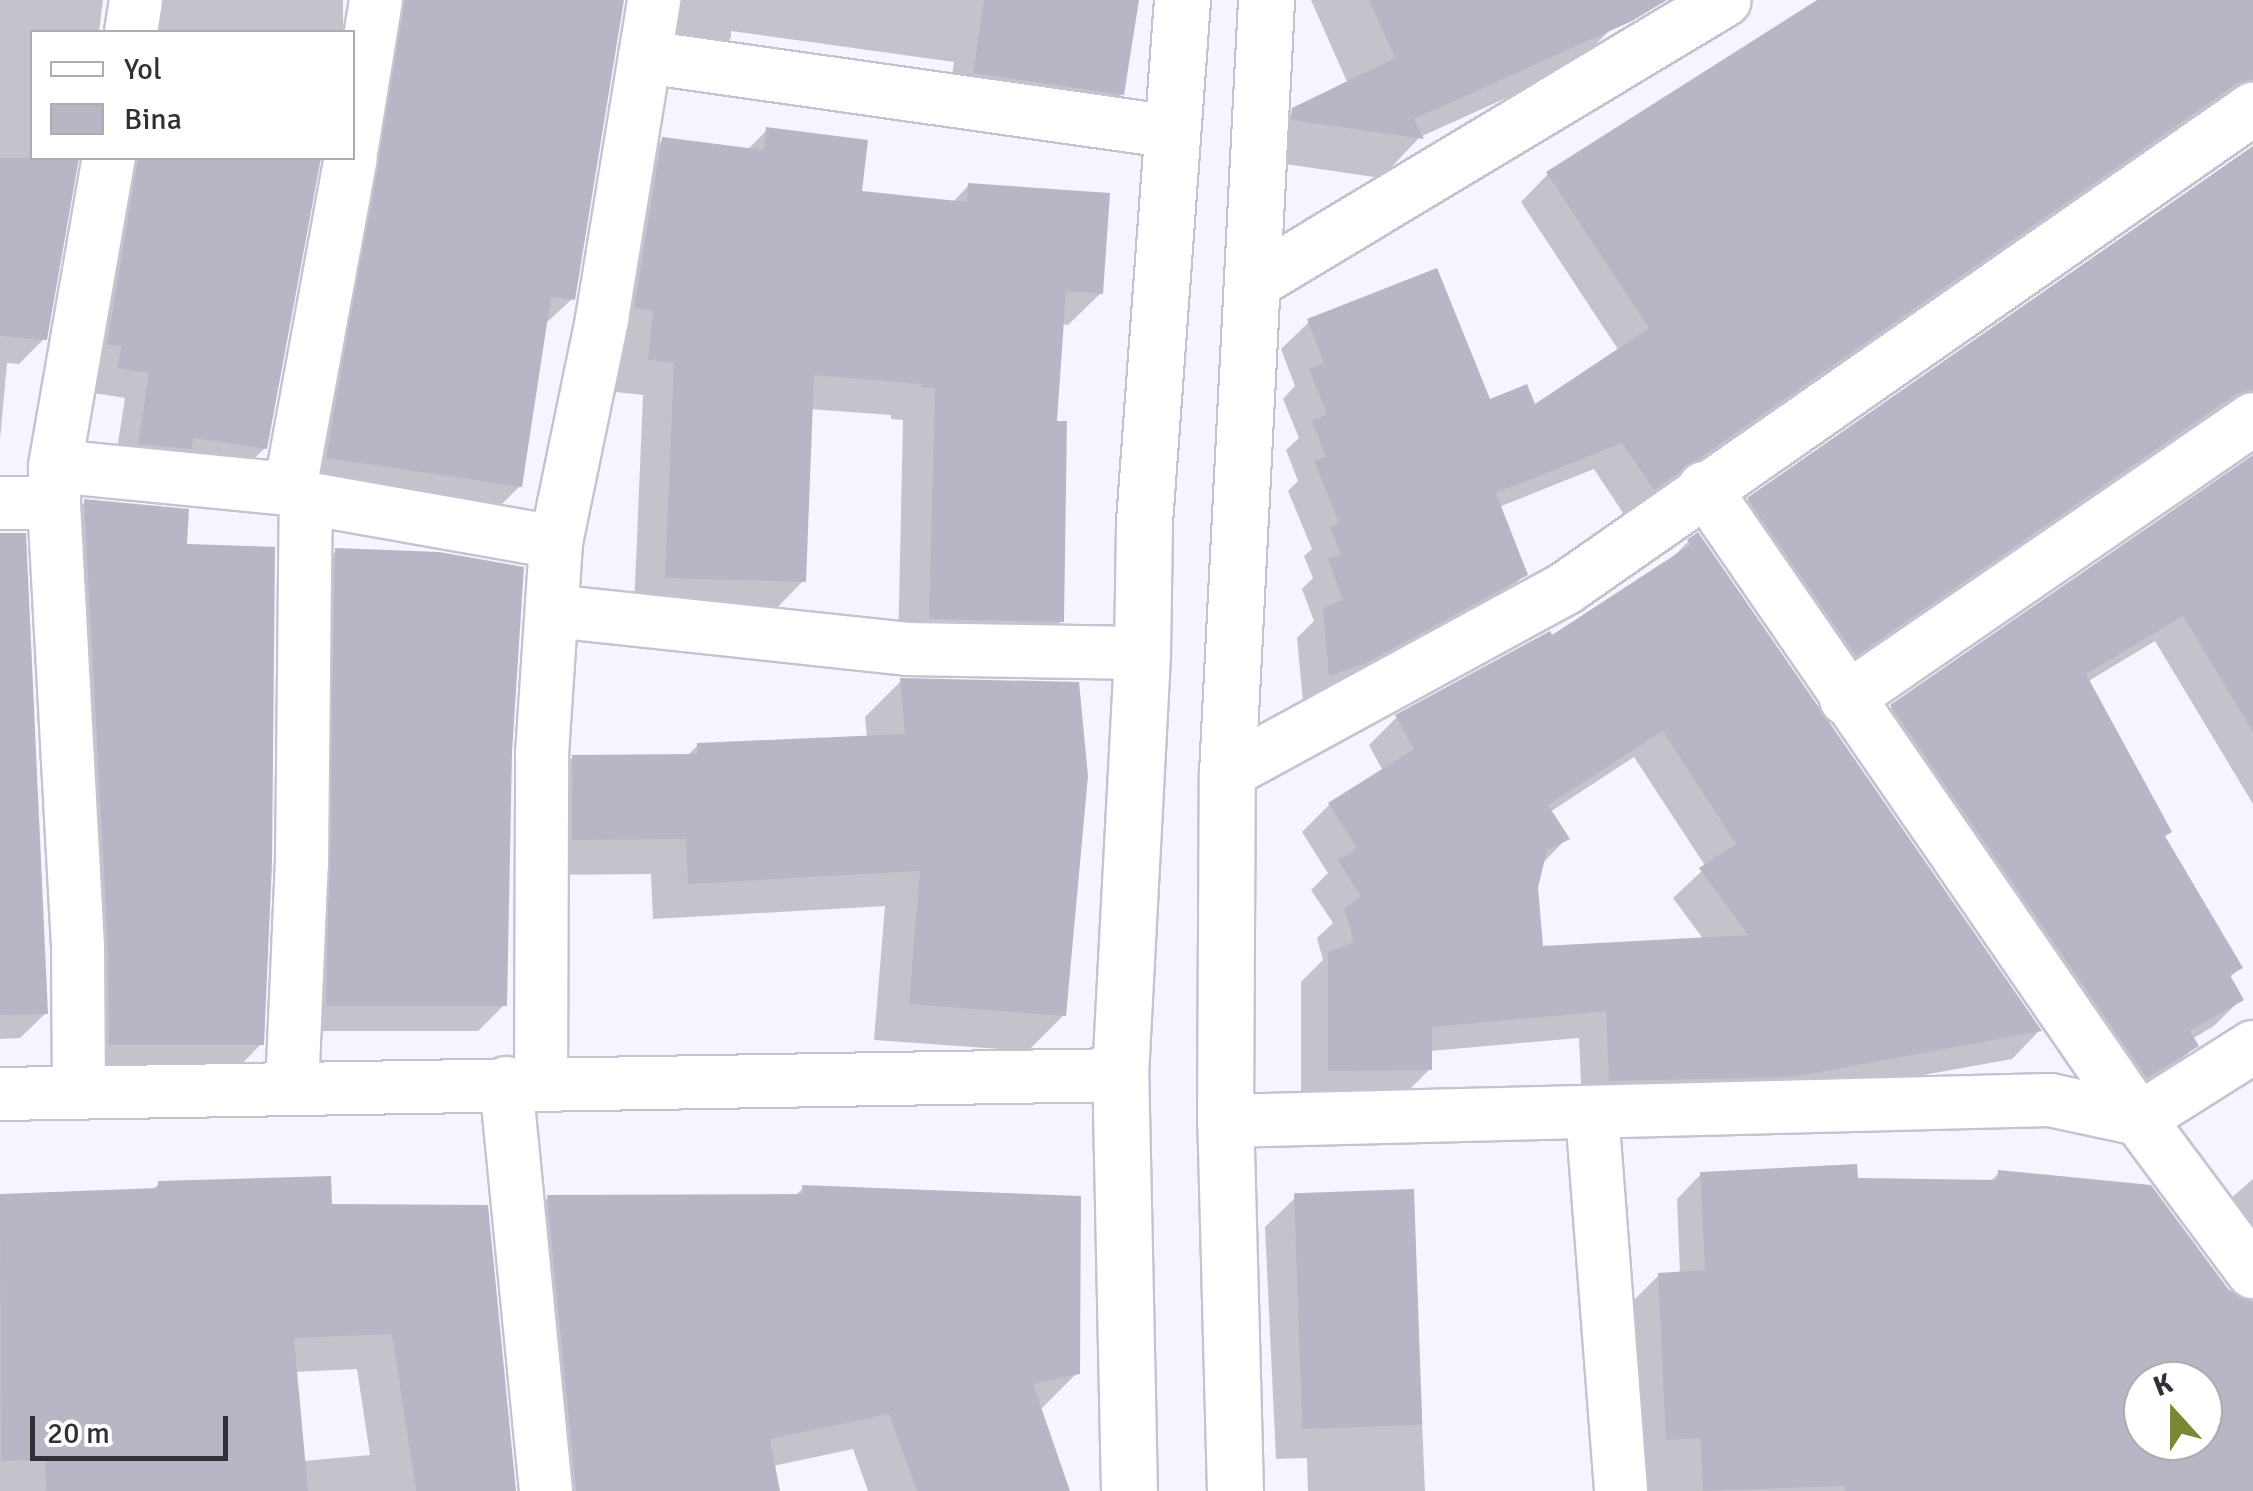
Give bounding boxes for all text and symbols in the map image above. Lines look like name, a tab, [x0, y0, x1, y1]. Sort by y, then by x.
legend	[30, 30, 355, 160]
text: Yol	[124, 51, 162, 88]
text: Bina	[124, 101, 182, 138]
north arrow	[2123, 1361, 2223, 1461]
text: K	[2149, 1366, 2177, 1404]
scale bar	[35, 1396, 232, 1458]
text: 20 m	[47, 1415, 110, 1452]

